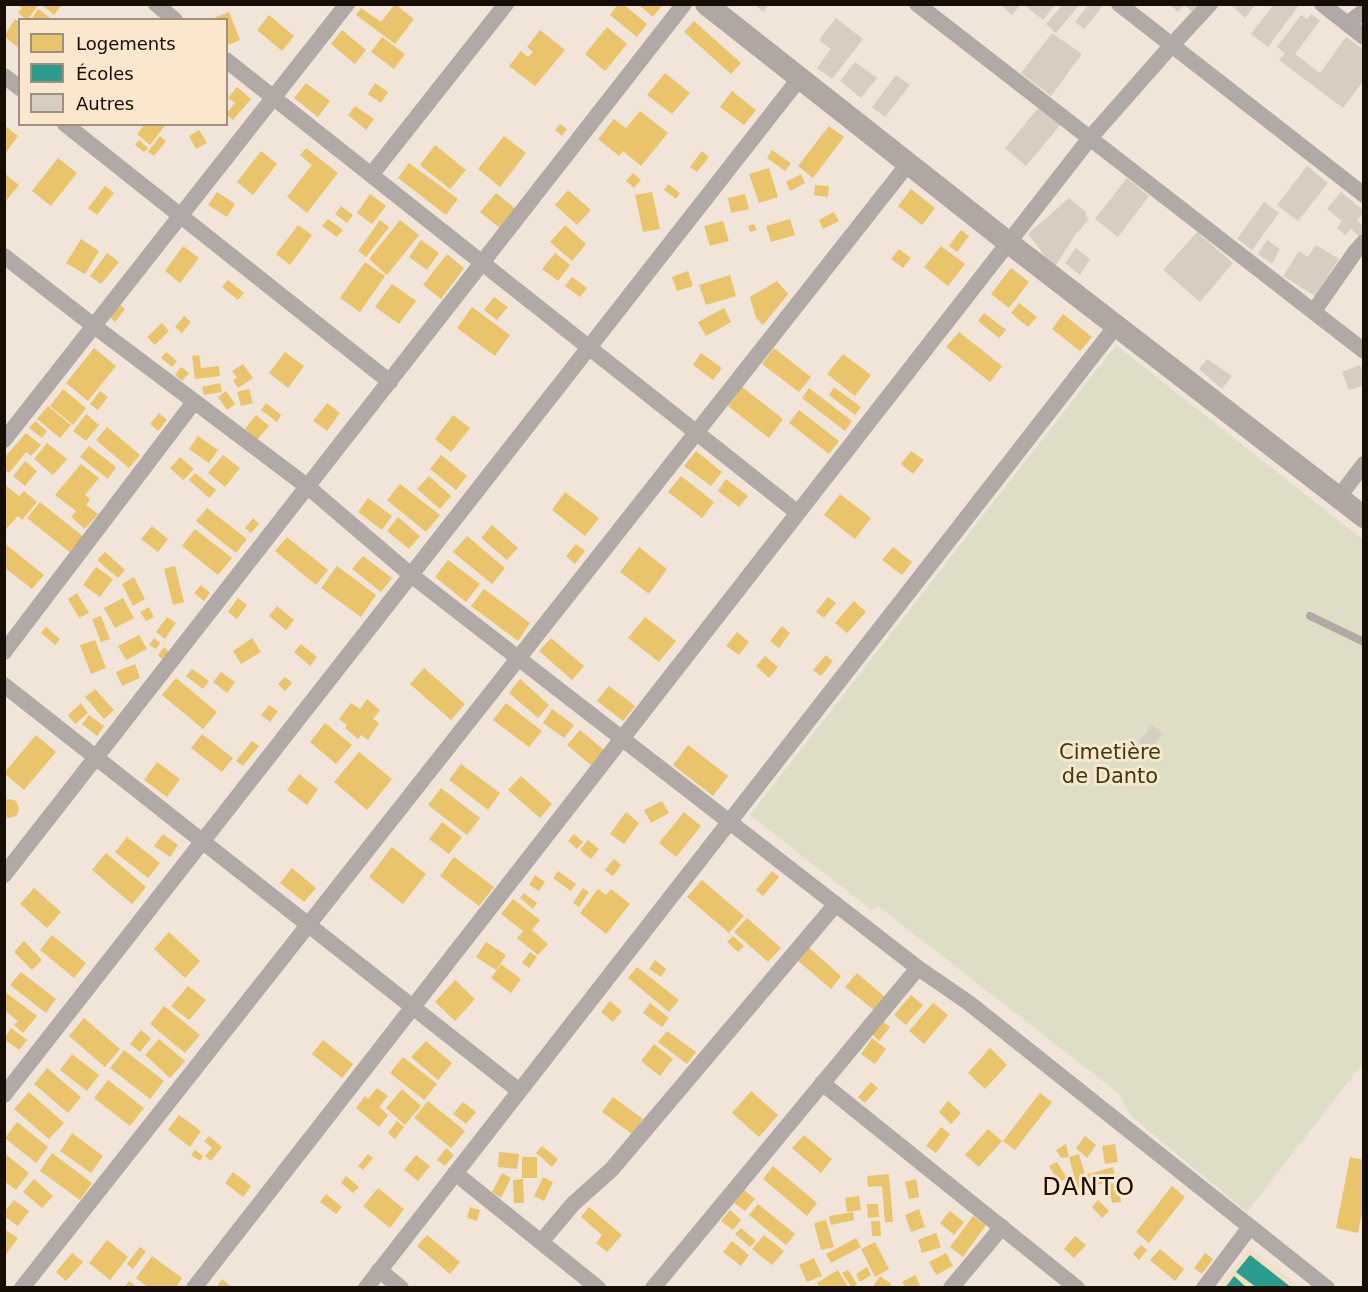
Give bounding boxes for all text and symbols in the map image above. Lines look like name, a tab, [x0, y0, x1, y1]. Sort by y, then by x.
legend	[18, 18, 228, 126]
text: Logements	[76, 33, 176, 54]
text: Écoles	[76, 63, 134, 84]
text: Autres	[76, 93, 134, 114]
park label: Cimetière de Danto	[1059, 741, 1161, 791]
district label: DANTO	[1042, 1175, 1136, 1203]

